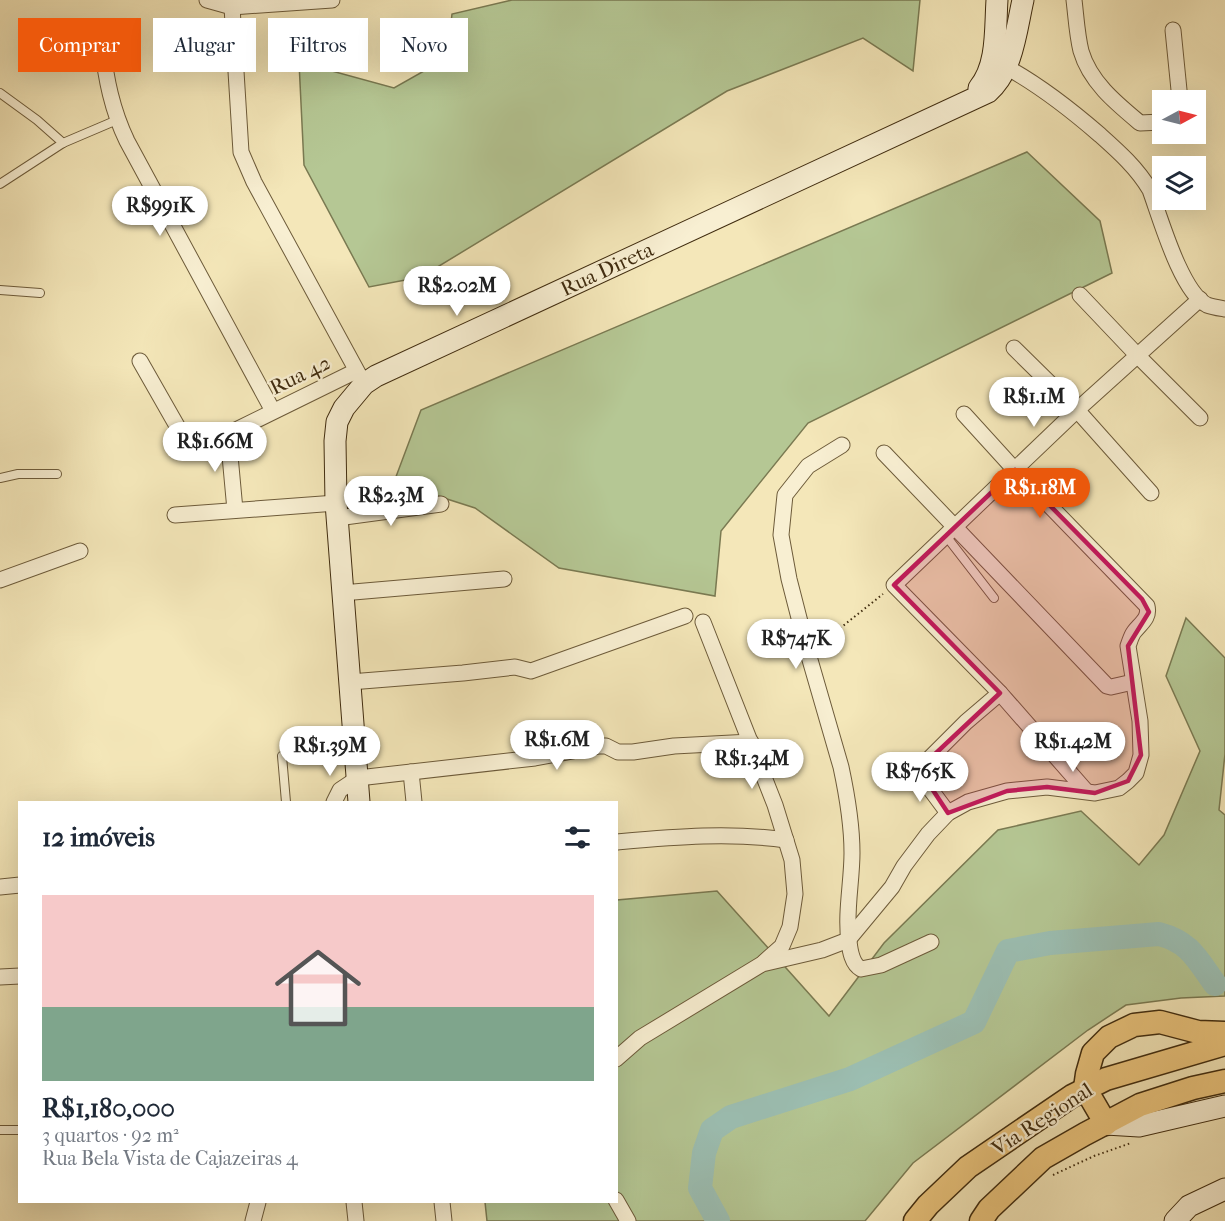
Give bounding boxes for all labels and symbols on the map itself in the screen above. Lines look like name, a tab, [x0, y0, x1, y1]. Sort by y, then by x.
north arrow	[1152, 90, 1206, 144]
pin: R$991K	[111, 186, 209, 237]
street label: Rua Direta	[557, 237, 657, 301]
pin: R$2.02M	[402, 266, 512, 317]
street label: Rua 42	[266, 350, 334, 400]
pin: R$1.1M	[985, 377, 1083, 428]
pin: R$1.66M	[160, 422, 270, 473]
pin: R$1.18M	[985, 468, 1095, 519]
pin: R$2.3M	[342, 476, 440, 527]
pin: R$747K	[747, 619, 845, 670]
pin: R$1.6M	[508, 720, 606, 771]
pin: R$1.42M	[1018, 722, 1128, 773]
pin: R$1.39M	[275, 726, 385, 777]
pin: R$1.34M	[697, 739, 807, 790]
pin: R$765K	[871, 752, 969, 803]
street label: Via Regional	[986, 1078, 1097, 1161]

